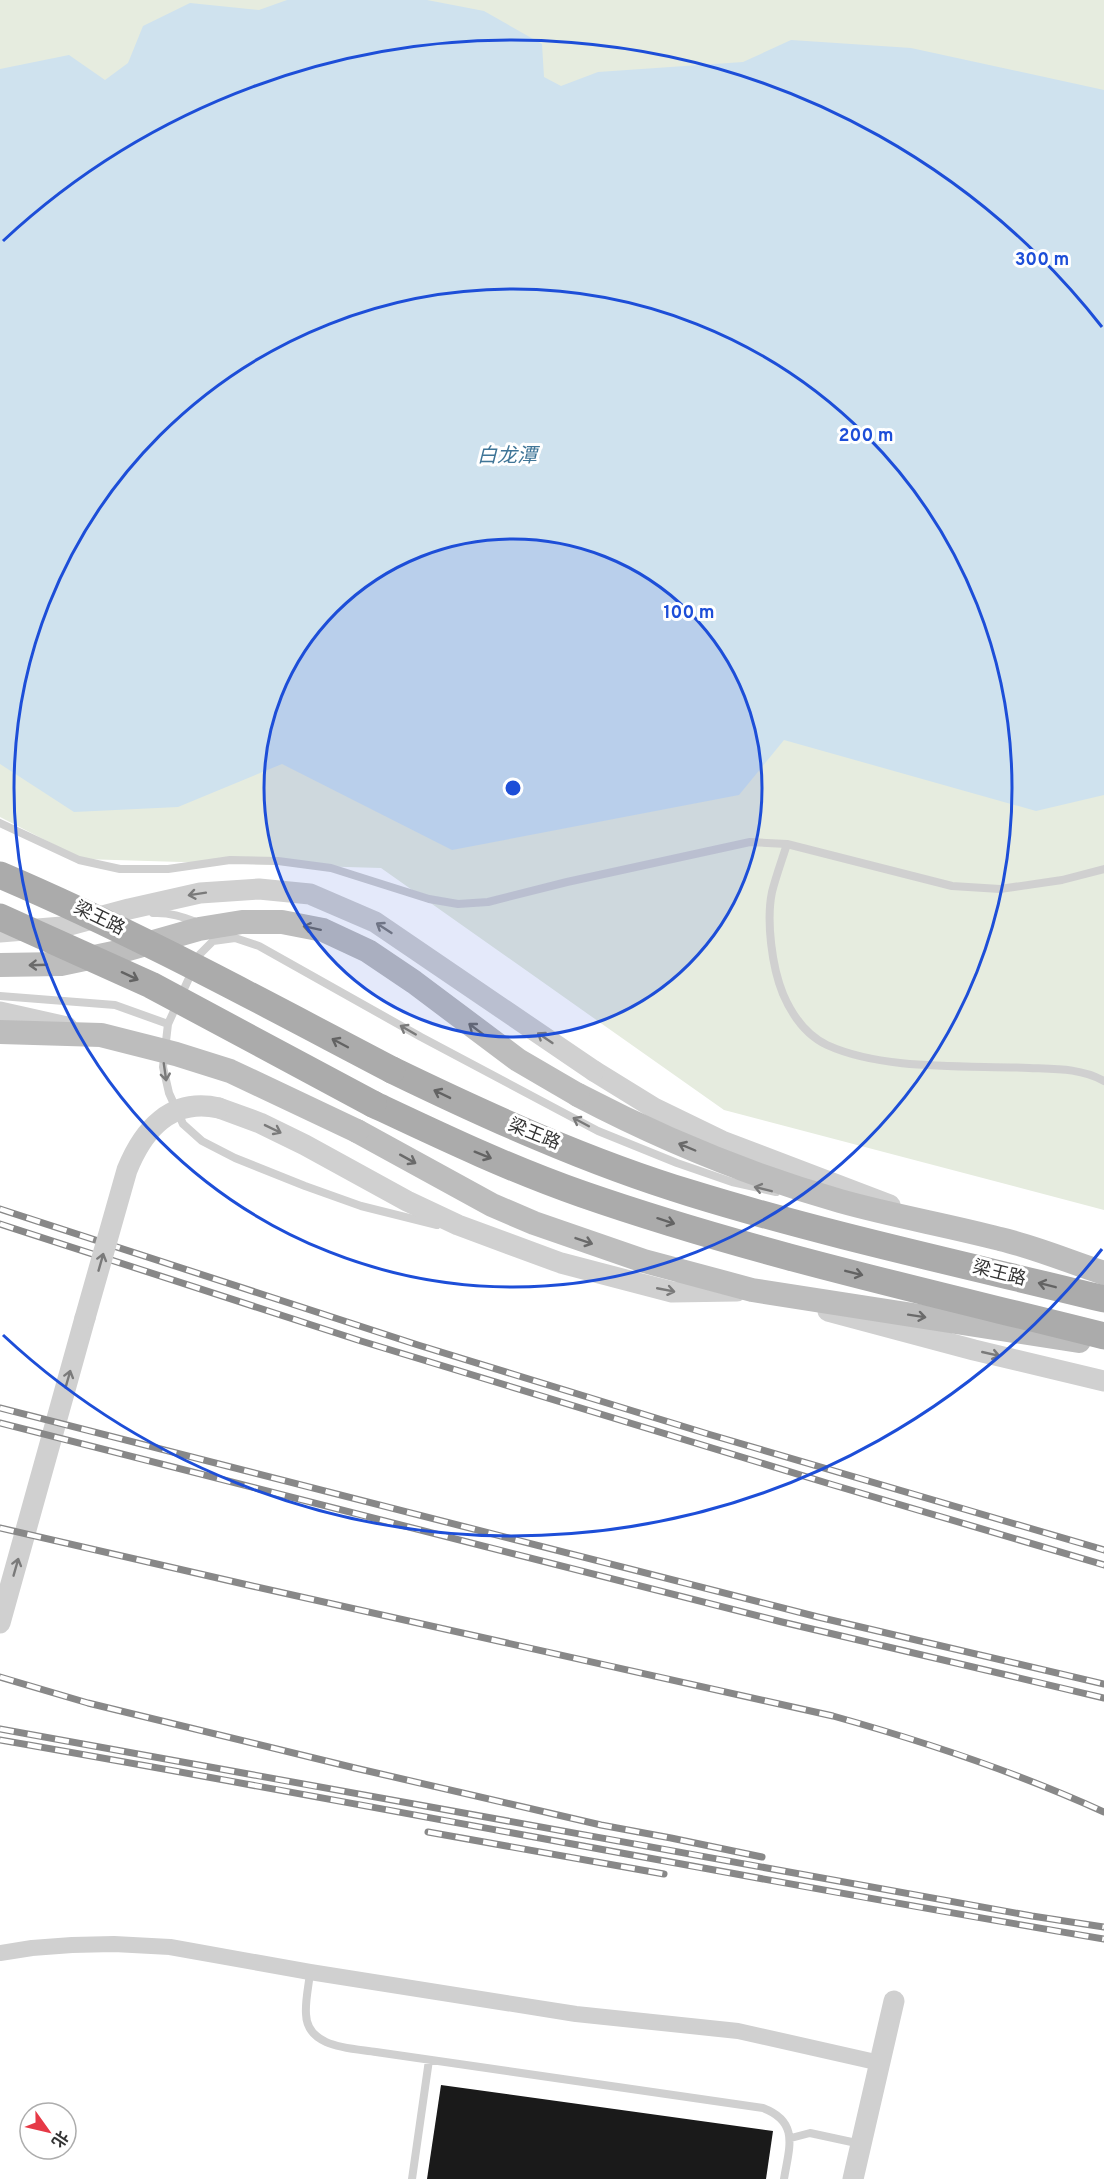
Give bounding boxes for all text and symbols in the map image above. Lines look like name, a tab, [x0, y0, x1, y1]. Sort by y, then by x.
text: 300 m	[1015, 249, 1069, 272]
text: 200 m	[838, 425, 894, 448]
water label: 白龙潭	[477, 444, 541, 470]
text: 100 m	[663, 602, 715, 625]
centre of rings	[503, 778, 523, 798]
one-way arrow	[188, 889, 208, 900]
street label: 梁王路	[70, 897, 128, 941]
one-way arrow	[302, 922, 322, 933]
one-way arrow	[377, 922, 393, 934]
one-way arrow	[29, 959, 49, 970]
one-way arrow	[120, 970, 138, 982]
one-way arrow	[469, 1023, 485, 1035]
one-way arrow	[400, 1024, 418, 1035]
one-way arrow	[537, 1032, 554, 1044]
one-way arrow	[331, 1036, 349, 1048]
one-way arrow	[160, 1062, 171, 1081]
one-way arrow	[434, 1088, 452, 1099]
street label: 梁王路	[505, 1114, 563, 1156]
one-way arrow	[572, 1116, 590, 1127]
one-way arrow	[264, 1124, 282, 1136]
one-way arrow	[678, 1141, 697, 1152]
one-way arrow	[473, 1150, 492, 1161]
one-way arrow	[399, 1154, 416, 1166]
one-way arrow	[754, 1183, 773, 1195]
one-way arrow	[656, 1217, 675, 1228]
one-way arrow	[574, 1237, 593, 1248]
one-way arrow	[96, 1253, 107, 1272]
street label: 梁王路	[970, 1256, 1028, 1292]
one-way arrow	[844, 1268, 863, 1280]
one-way arrow	[1038, 1279, 1057, 1291]
one-way arrow	[656, 1284, 675, 1295]
one-way arrow	[907, 1310, 926, 1321]
one-way arrow	[982, 1349, 1001, 1361]
one-way arrow	[63, 1370, 75, 1389]
one-way arrow	[11, 1558, 22, 1577]
north arrow	[18, 2101, 78, 2161]
text: 北	[46, 2126, 72, 2151]

